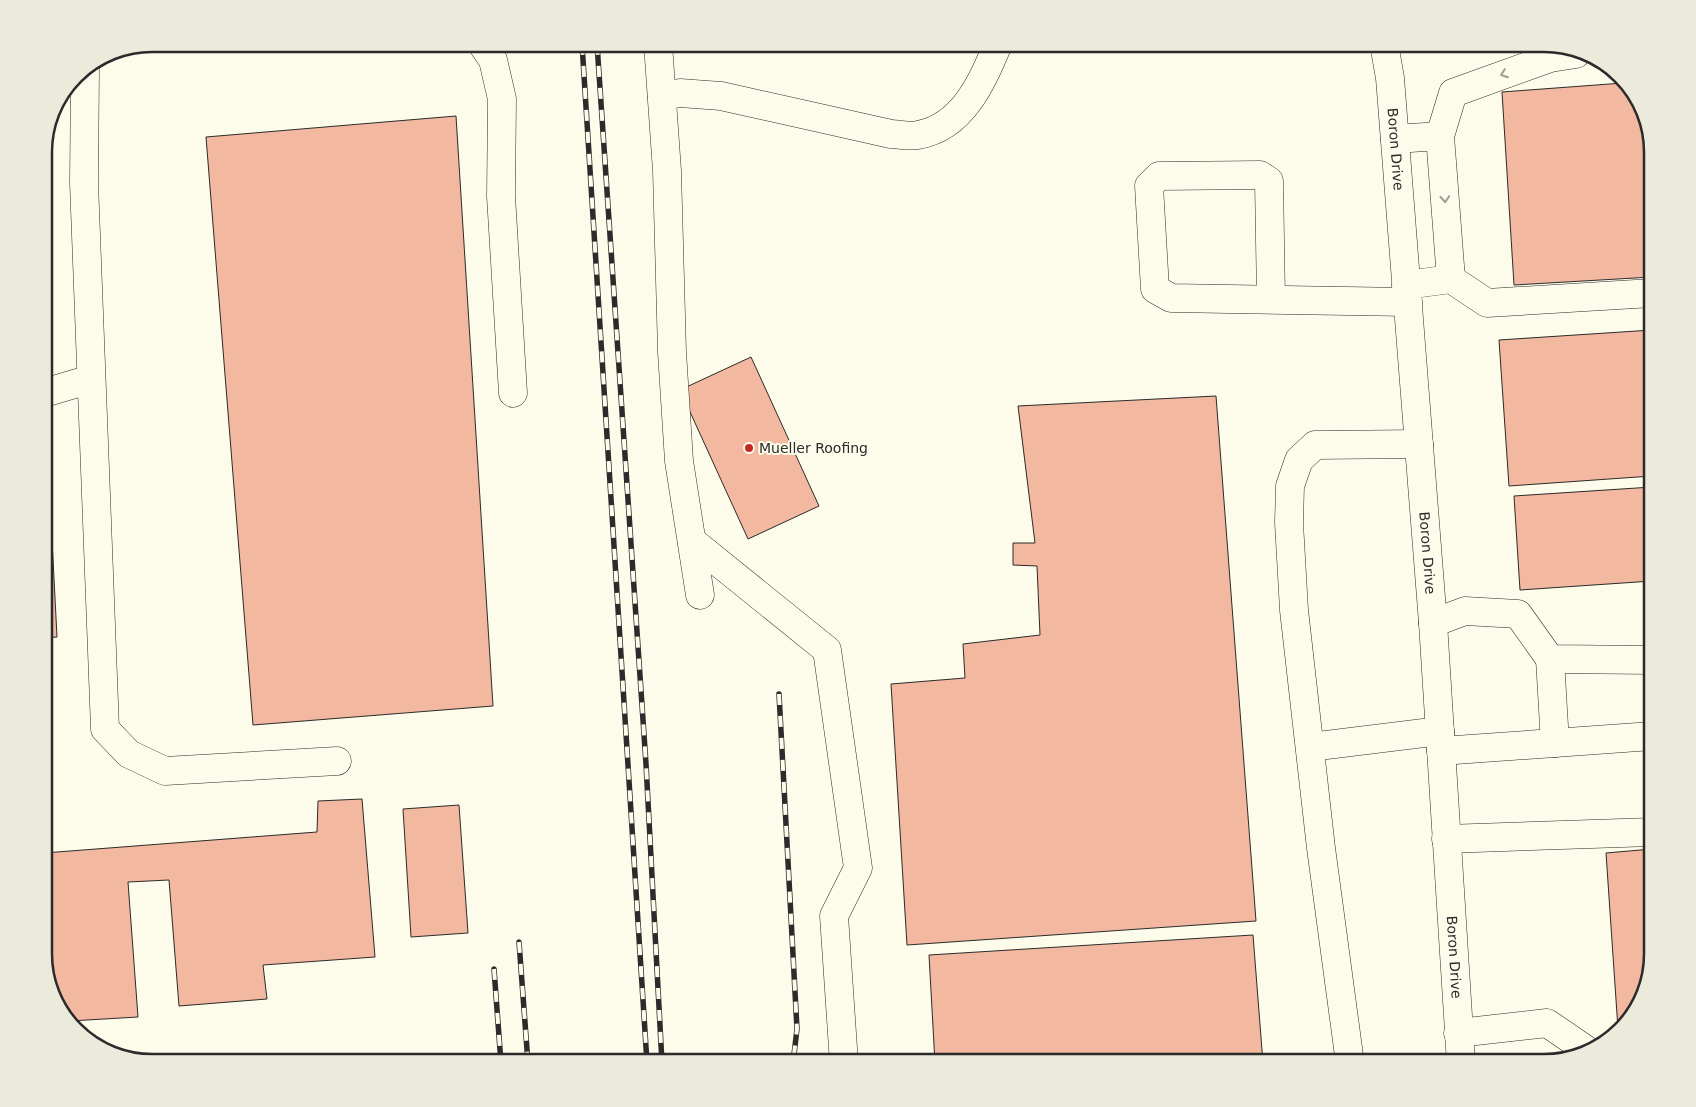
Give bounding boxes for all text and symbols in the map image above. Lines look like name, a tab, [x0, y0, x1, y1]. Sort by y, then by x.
one-way arrow	[1500, 69, 1509, 79]
street label: Boron Drive	[1384, 107, 1407, 191]
one-way arrow	[1439, 195, 1450, 203]
place label: Mueller Roofing	[759, 440, 868, 456]
marker: Mueller Roofing	[743, 442, 755, 454]
street label: Boron Drive	[1416, 511, 1439, 595]
street label: Boron Drive	[1444, 915, 1465, 999]

